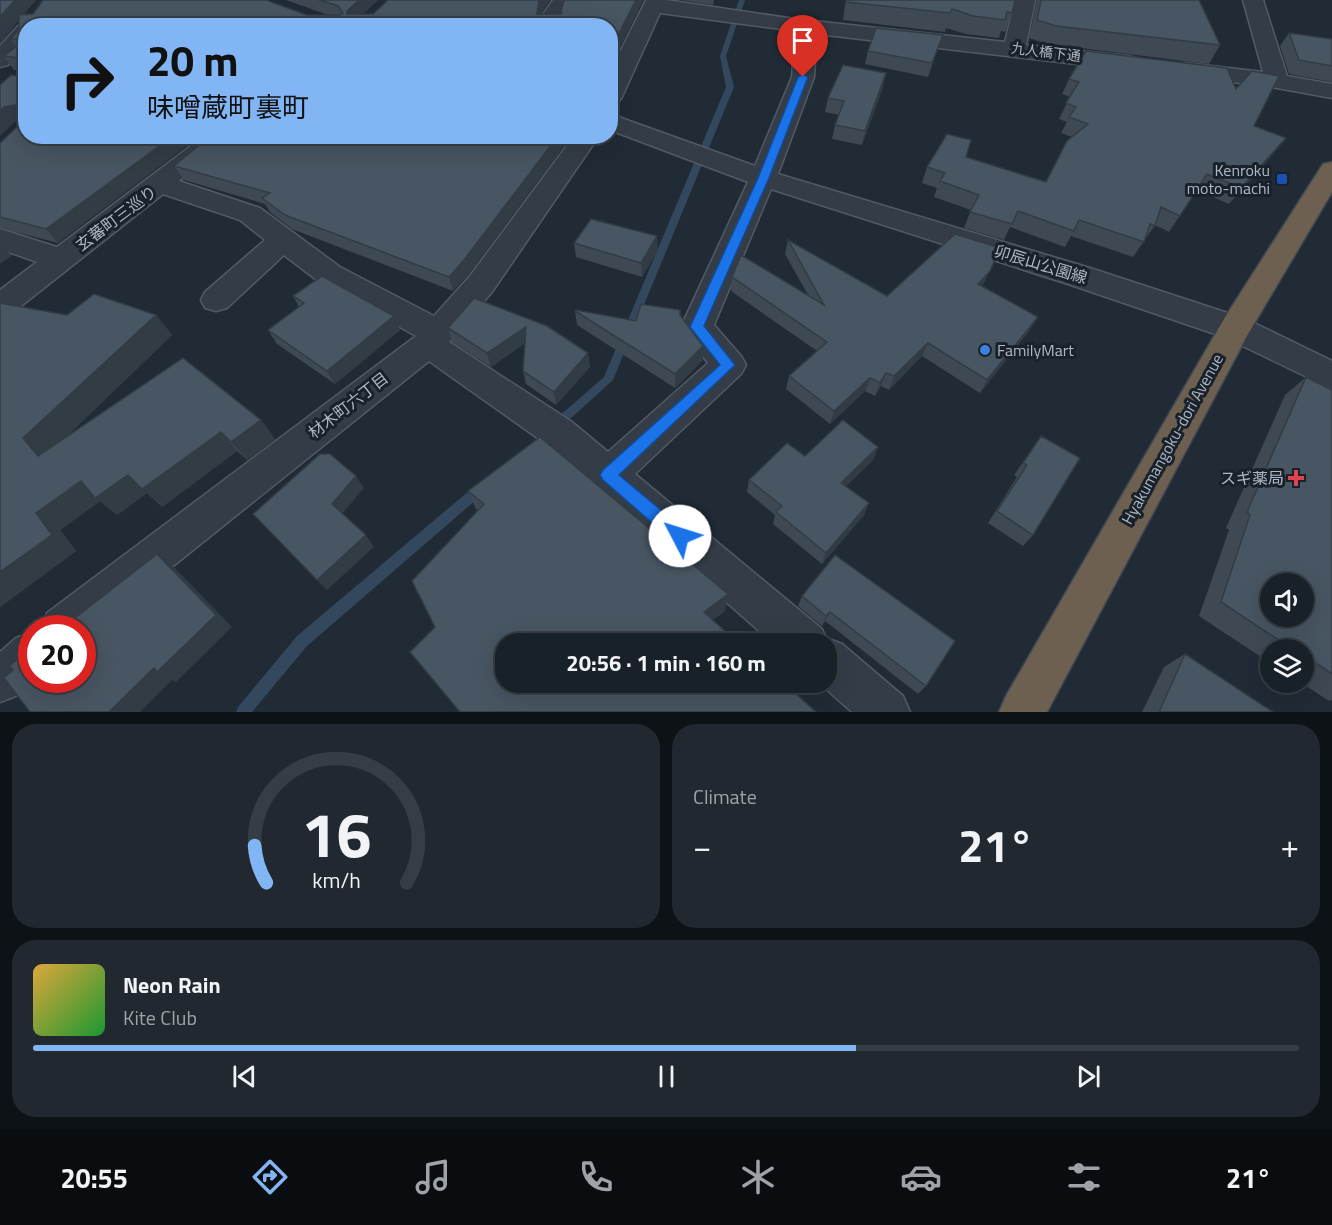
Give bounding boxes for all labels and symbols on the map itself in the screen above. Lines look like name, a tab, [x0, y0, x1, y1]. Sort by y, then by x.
pin	[777, 15, 828, 77]
street label: 九人橋下通	[1010, 37, 1082, 66]
place label: Kenroku moto-machi	[1187, 158, 1270, 200]
marker: Kenroku moto-machi	[1275, 172, 1289, 186]
street label: 玄蕃町三巡り	[70, 180, 162, 256]
street label: 卯辰山公園線	[992, 238, 1090, 290]
place label: FamilyMart	[997, 338, 1074, 362]
marker: FamilyMart	[978, 343, 992, 357]
street label: Hyakumangoku-dori Avenue	[1115, 349, 1229, 529]
street label: 材木町六丁目	[303, 366, 393, 444]
place label: スギ薬局	[1220, 466, 1284, 490]
marker: スギ薬局	[1289, 471, 1303, 485]
position arrow	[648, 504, 712, 568]
speed limit sign: 20	[18, 615, 96, 693]

